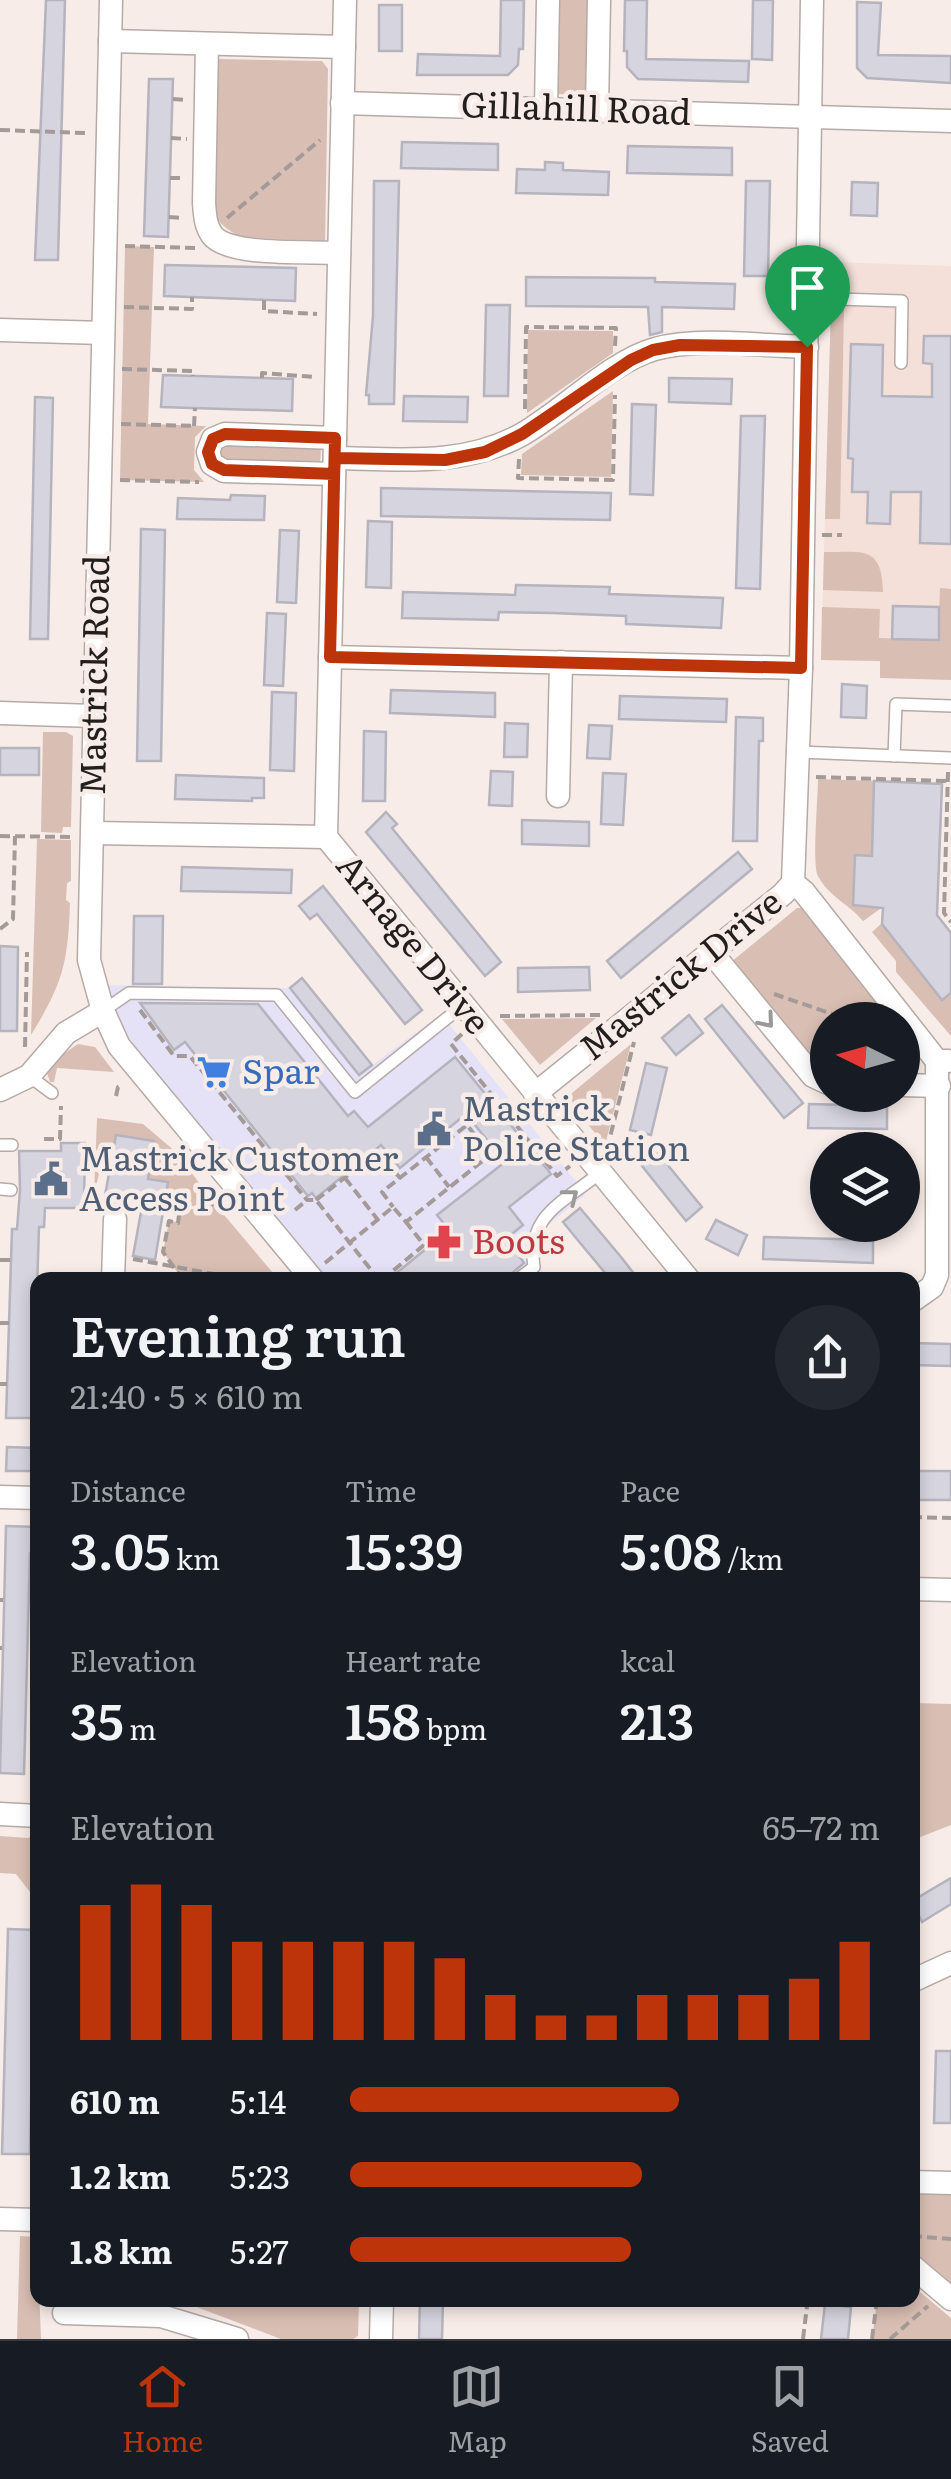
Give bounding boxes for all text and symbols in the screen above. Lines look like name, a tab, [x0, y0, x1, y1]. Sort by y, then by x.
street label: Gillahill Road	[460, 76, 692, 136]
pin	[765, 245, 850, 348]
icon: arrive	[780, 260, 835, 315]
street label: Mastrick Road	[64, 554, 120, 796]
street label: Arnage Drive	[326, 840, 505, 1044]
street label: Mastrick Drive	[567, 875, 792, 1071]
north arrow	[810, 1002, 920, 1112]
map controls	[810, 1002, 920, 1242]
one-way arrow	[755, 1009, 773, 1027]
place label: Spar	[242, 1043, 320, 1095]
supermarket icon: Spar	[195, 1053, 233, 1091]
place label: Mastrick Police Station	[462, 1080, 690, 1172]
public building icon: Mastrick Police Station	[415, 1110, 453, 1148]
place label: Mastrick Customer Access Point	[79, 1130, 399, 1222]
button: layers	[810, 1132, 920, 1242]
public building icon: Mastrick Customer Access Point	[32, 1160, 70, 1198]
one-way arrow	[559, 1190, 577, 1208]
place label: Boots	[472, 1213, 565, 1265]
pharmacy icon: Boots	[425, 1223, 463, 1261]
text: Evening run	[70, 1292, 406, 1374]
button: share	[775, 1305, 880, 1410]
text: 21:40 · 5 × 610 m	[70, 1371, 303, 1419]
text: Distance	[70, 1469, 186, 1511]
text: Time	[345, 1469, 416, 1511]
text: Pace	[620, 1469, 680, 1511]
text: 3.05	[70, 1511, 170, 1585]
text: 15:39	[345, 1511, 463, 1585]
text: 5:08	[620, 1511, 722, 1585]
text: km	[170, 1537, 220, 1579]
text: /km	[722, 1537, 783, 1579]
text: Elevation	[70, 1639, 197, 1681]
text: Heart rate	[345, 1639, 481, 1681]
text: kcal	[620, 1639, 675, 1681]
text: 35	[70, 1681, 124, 1755]
text: 158	[345, 1681, 421, 1755]
text: 213	[620, 1681, 694, 1755]
text: m	[124, 1707, 157, 1749]
text: bpm	[421, 1707, 487, 1749]
text: Elevation	[70, 1802, 215, 1850]
text: 65–72 m	[763, 1802, 880, 1850]
text: 610 m	[70, 2076, 160, 2124]
text: 5:14	[230, 2076, 286, 2124]
text: 1.2 km	[70, 2151, 171, 2199]
text: 5:23	[230, 2151, 290, 2199]
text: 1.8 km	[70, 2226, 172, 2274]
text: 5:27	[230, 2226, 289, 2274]
tab: Home	[122, 2359, 203, 2461]
tab: Map	[447, 2359, 507, 2461]
tab: Saved	[751, 2359, 829, 2461]

